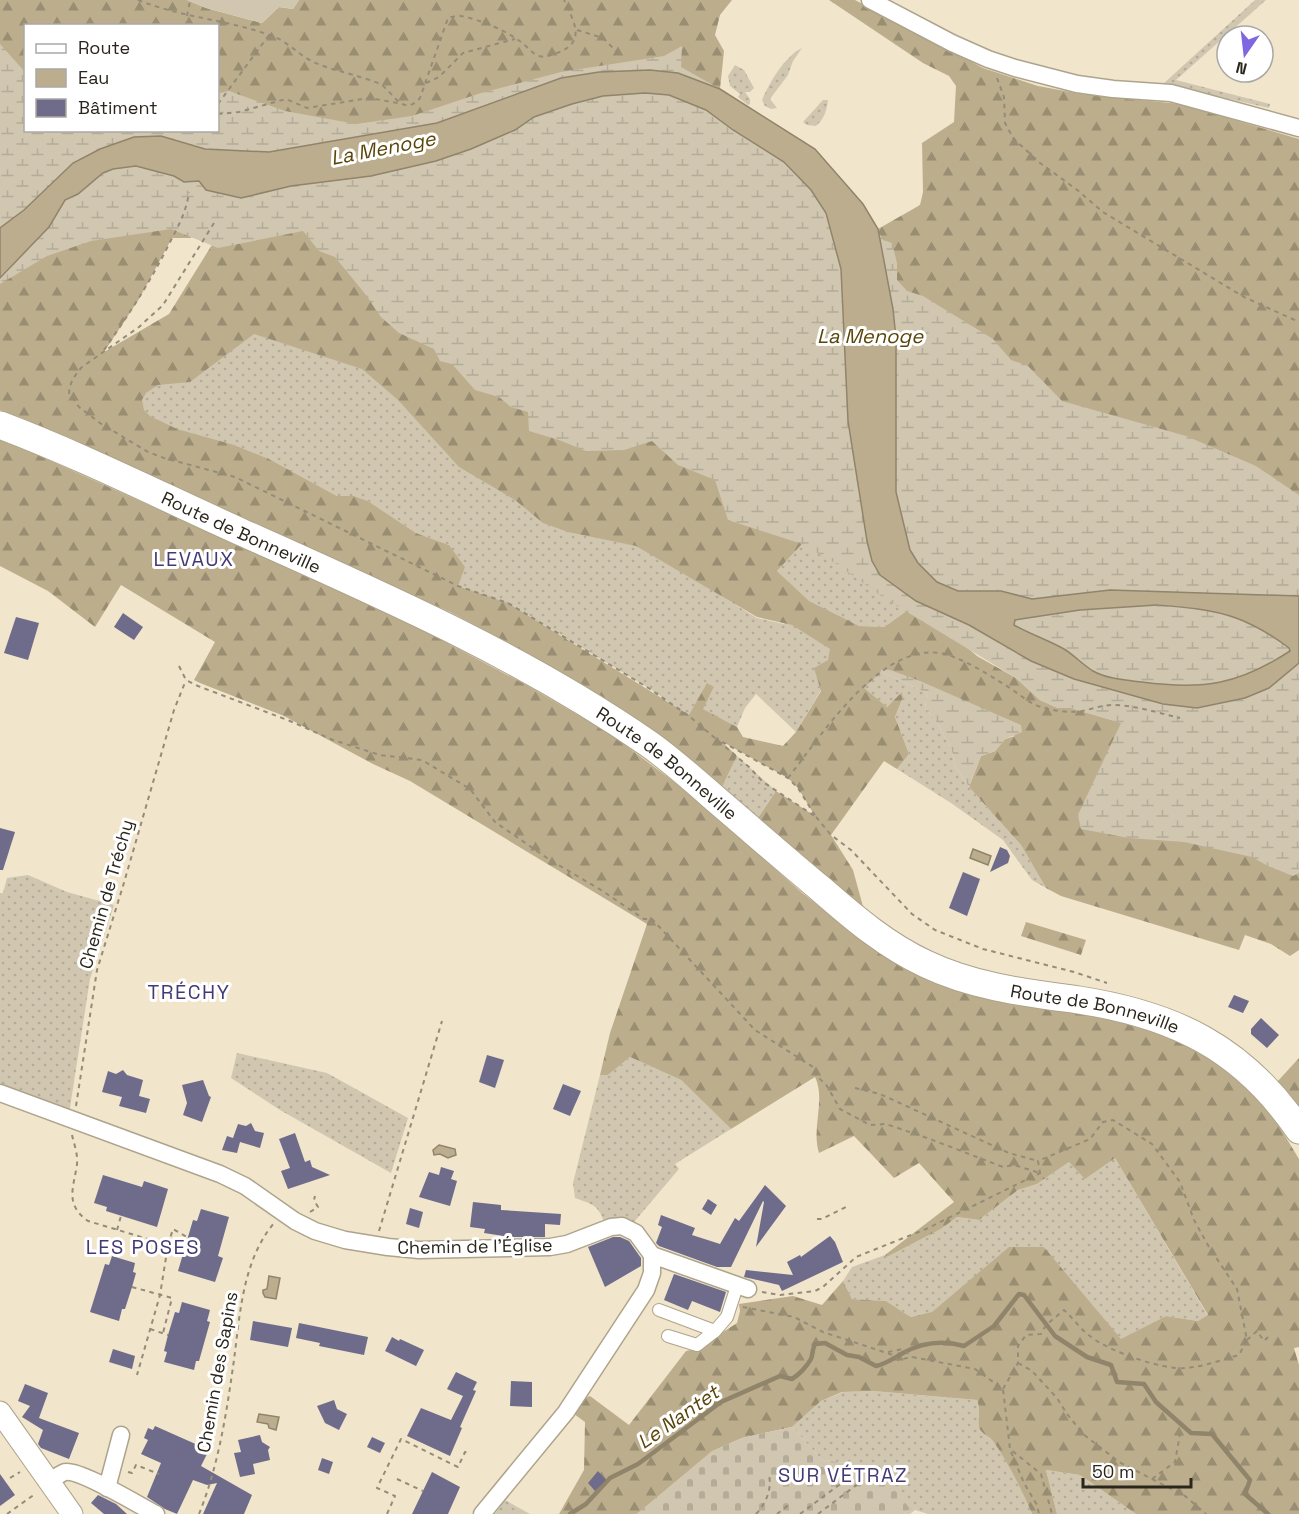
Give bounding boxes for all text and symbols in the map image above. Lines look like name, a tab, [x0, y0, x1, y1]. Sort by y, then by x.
legend	[24, 24, 219, 132]
north arrow	[1215, 24, 1275, 84]
text: Route	[78, 36, 130, 59]
text: N	[1234, 57, 1249, 80]
text: Eau	[78, 66, 109, 89]
text: Bâtiment	[78, 96, 158, 119]
water label: La Menoge	[328, 125, 439, 171]
water label: La Menoge	[817, 323, 924, 349]
street label: Route de Bonneville	[158, 486, 325, 578]
district label: LEVAUX	[154, 546, 234, 572]
street label: Route de Bonneville	[592, 701, 743, 824]
street label: Chemin de Tréchy	[74, 817, 138, 971]
district label: TRÉCHY	[148, 979, 230, 1005]
street label: Route de Bonneville	[1009, 979, 1183, 1038]
street label: Chemin de l'Église	[397, 1233, 553, 1259]
district label: LES POSES	[86, 1234, 200, 1260]
street label: Chemin des Sapins	[192, 1290, 242, 1454]
water label: Le Nantet	[632, 1378, 725, 1455]
scale bar	[1083, 1451, 1191, 1489]
text: 50 m	[1092, 1460, 1134, 1483]
district label: SUR VÉTRAZ	[778, 1462, 908, 1488]

